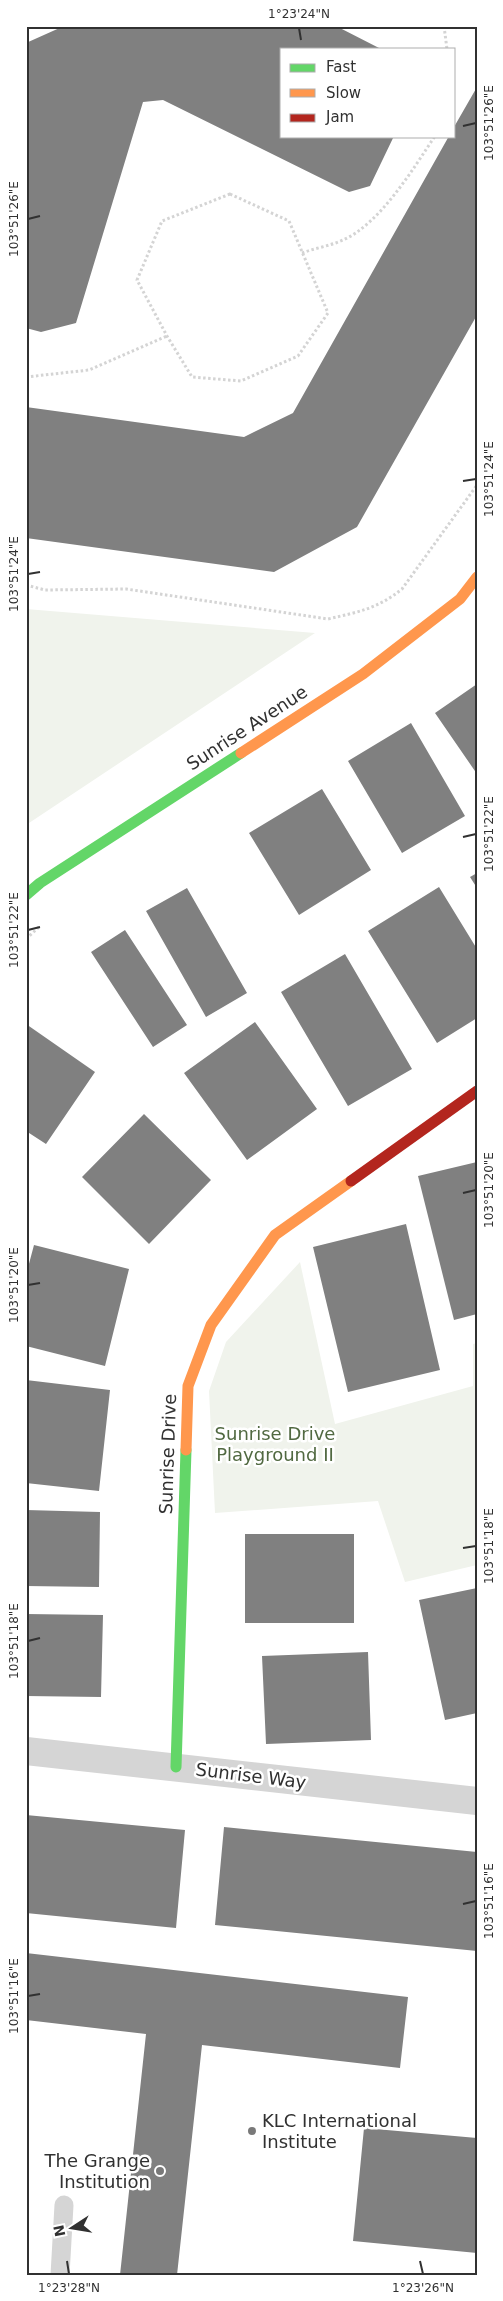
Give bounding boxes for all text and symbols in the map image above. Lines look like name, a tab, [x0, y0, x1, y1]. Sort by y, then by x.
text: 1°23'24"N	[268, 7, 330, 21]
legend	[280, 48, 456, 138]
text: Fast	[326, 58, 356, 76]
text: Slow	[326, 84, 361, 102]
text: 103°51'26"E	[482, 85, 496, 161]
text: Jam	[325, 108, 354, 126]
text: 103°51'26"E	[7, 181, 21, 257]
text: 103°51'24"E	[482, 441, 496, 517]
text: 103°51'24"E	[7, 536, 21, 612]
street label: Sunrise Avenue	[182, 681, 311, 774]
text: 103°51'22"E	[482, 796, 496, 872]
text: 103°51'22"E	[7, 892, 21, 968]
text: 103°51'20"E	[482, 1152, 496, 1228]
text: 103°51'20"E	[7, 1247, 21, 1323]
street label: Sunrise Drive	[155, 1393, 180, 1515]
park label: Sunrise Drive Playground II	[215, 1423, 335, 1465]
text: 103°51'18"E	[482, 1508, 496, 1584]
text: 103°51'18"E	[7, 1603, 21, 1679]
street label: Sunrise Way	[195, 1758, 308, 1793]
text: 103°51'16"E	[482, 1863, 496, 1939]
text: 103°51'16"E	[7, 1958, 21, 2034]
place label: KLC International Institute	[262, 2110, 417, 2152]
marker: KLC International Institute	[246, 2125, 258, 2137]
place label: The Grange Institution	[44, 2150, 150, 2192]
marker: The Grange Institution	[154, 2165, 166, 2177]
north arrow	[48, 2204, 98, 2254]
text: N	[50, 2223, 68, 2238]
text: 1°23'28"N	[38, 2281, 100, 2295]
text: 1°23'26"N	[392, 2281, 454, 2295]

